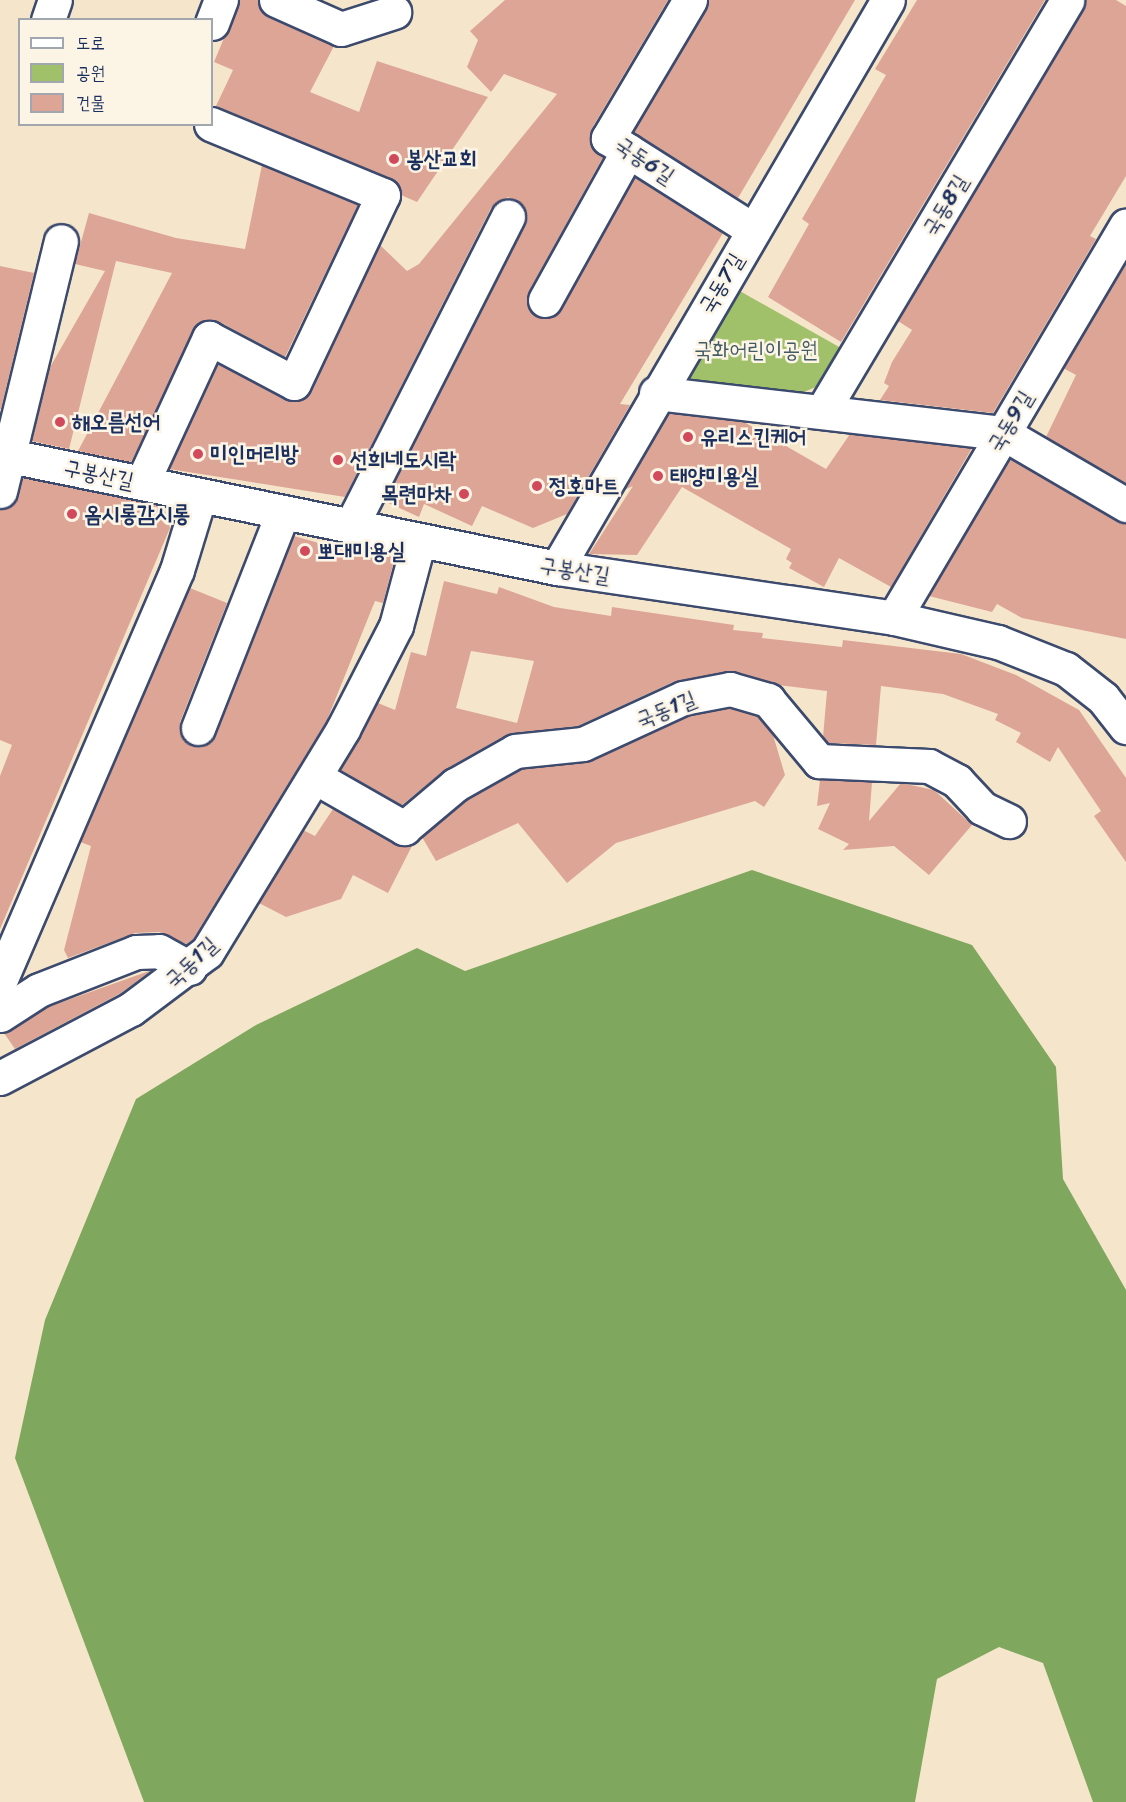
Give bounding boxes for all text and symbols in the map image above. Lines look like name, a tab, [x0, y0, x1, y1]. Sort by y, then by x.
legend	[18, 18, 213, 126]
text: 도로	[76, 27, 105, 59]
text: 공원	[76, 57, 105, 89]
text: 건물	[76, 87, 105, 119]
street label: 국동6길	[610, 131, 680, 189]
place label: 봉산교회	[406, 146, 477, 172]
marker: 봉산교회	[387, 152, 401, 166]
street label: 국동8길	[917, 170, 973, 240]
street label: 국동7길	[693, 248, 749, 318]
park label: 국화어린이공원	[694, 337, 818, 363]
street label: 국동9길	[982, 386, 1038, 456]
place label: 해오름선어	[72, 409, 161, 435]
marker: 해오름선어	[53, 415, 67, 429]
place label: 유리스킨케어	[700, 424, 806, 450]
marker: 유리스킨케어	[681, 430, 695, 444]
place label: 미인머리방	[210, 441, 299, 467]
marker: 미인머리방	[191, 447, 205, 461]
place label: 선희네도시락	[350, 447, 456, 473]
marker: 선희네도시락	[331, 453, 345, 467]
street label: 구봉산길	[62, 454, 136, 494]
place label: 태양미용실	[670, 463, 759, 489]
marker: 태양미용실	[651, 469, 665, 483]
place label: 정호마트	[549, 473, 620, 499]
marker: 정호마트	[530, 479, 544, 493]
place label: 목련마차	[381, 481, 452, 507]
marker: 목련마차	[457, 487, 471, 501]
place label: 옴시롱감시롱	[84, 501, 190, 527]
marker: 옴시롱감시롱	[65, 507, 79, 521]
place label: 뽀대미용실	[317, 538, 406, 564]
marker: 뽀대미용실	[298, 544, 312, 558]
street label: 구봉산길	[538, 551, 612, 589]
street label: 국동1길	[632, 685, 700, 733]
street label: 국동1길	[159, 931, 223, 993]

